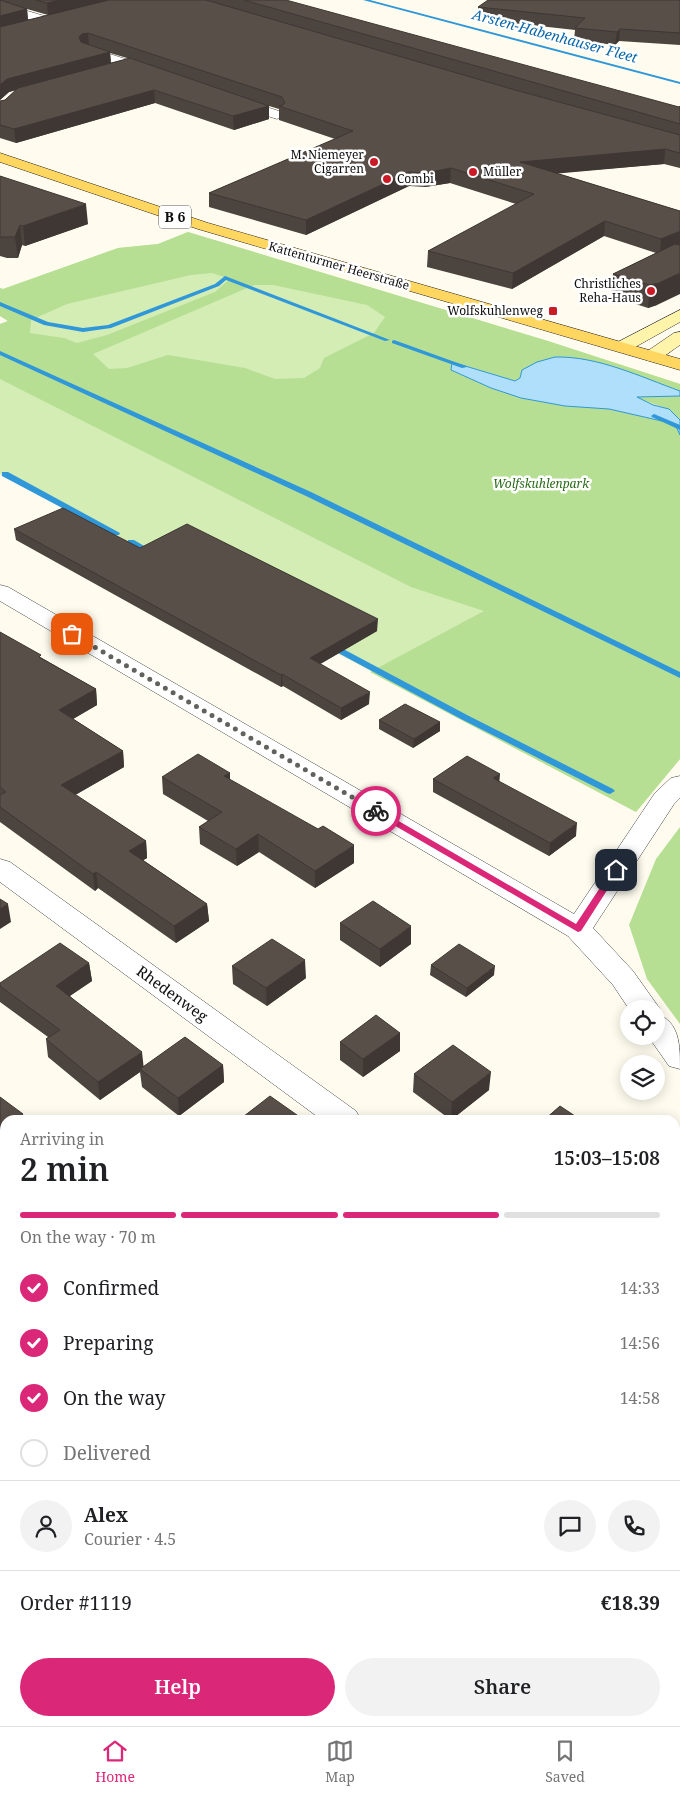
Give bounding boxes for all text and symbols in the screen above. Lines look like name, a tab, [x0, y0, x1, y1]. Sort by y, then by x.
water label: Arsten-Habenhauser Fleet	[470, 4, 641, 67]
place label: M. Niemeyer Cigarren	[291, 146, 364, 177]
marker: M. Niemeyer Cigarren	[368, 156, 380, 168]
place label: Müller	[483, 163, 522, 180]
marker: Müller	[467, 166, 479, 178]
place label: Combi	[397, 170, 434, 187]
marker: Combi	[381, 173, 393, 185]
road number: B 6	[159, 206, 191, 228]
street label: Kattenturmer Heerstraße	[267, 237, 412, 294]
place label: Christliches Reha-Haus	[574, 275, 641, 306]
marker: Christliches Reha-Haus	[645, 285, 657, 297]
place label: Wolfskuhlenweg	[447, 302, 544, 319]
marker: Wolfskuhlenweg	[547, 305, 559, 317]
park label: Wolfskuhlenpark	[493, 475, 590, 492]
pin	[51, 613, 93, 655]
icon: bag	[58, 620, 86, 648]
courier	[351, 786, 401, 836]
icon: bike	[362, 797, 390, 825]
pin	[595, 849, 637, 891]
icon: home	[602, 856, 630, 884]
street label: Rhedenweg	[133, 961, 212, 1026]
map controls	[620, 1000, 665, 1100]
button: locate	[620, 1000, 665, 1045]
button: layers	[620, 1055, 665, 1100]
text: Arriving in	[20, 1128, 104, 1150]
text: 15:03–15:08	[554, 1145, 660, 1171]
text: 2 min	[20, 1147, 109, 1190]
text: On the way · 70 m	[20, 1226, 156, 1248]
icon: check	[20, 1274, 48, 1302]
text: Confirmed	[63, 1275, 159, 1301]
text: 14:33	[620, 1277, 660, 1299]
icon: check	[20, 1329, 48, 1357]
text: Preparing	[63, 1330, 153, 1356]
text: 14:56	[620, 1332, 660, 1354]
icon: check	[20, 1384, 48, 1412]
text: On the way	[63, 1385, 166, 1411]
text: 14:58	[620, 1387, 660, 1409]
text: Delivered	[63, 1440, 151, 1466]
button: person	[20, 1500, 72, 1552]
button: chat	[544, 1500, 596, 1552]
button: phone	[608, 1500, 660, 1552]
text: Alex	[84, 1502, 128, 1528]
text: Courier · 4.5	[84, 1528, 176, 1550]
text: Order #1119	[20, 1590, 132, 1616]
text: €18.39	[601, 1590, 660, 1616]
button: Help	[20, 1658, 335, 1716]
button: Share	[345, 1658, 660, 1716]
tab: Home	[95, 1737, 135, 1786]
tab: Map	[325, 1737, 355, 1786]
tab: Saved	[545, 1737, 585, 1786]

